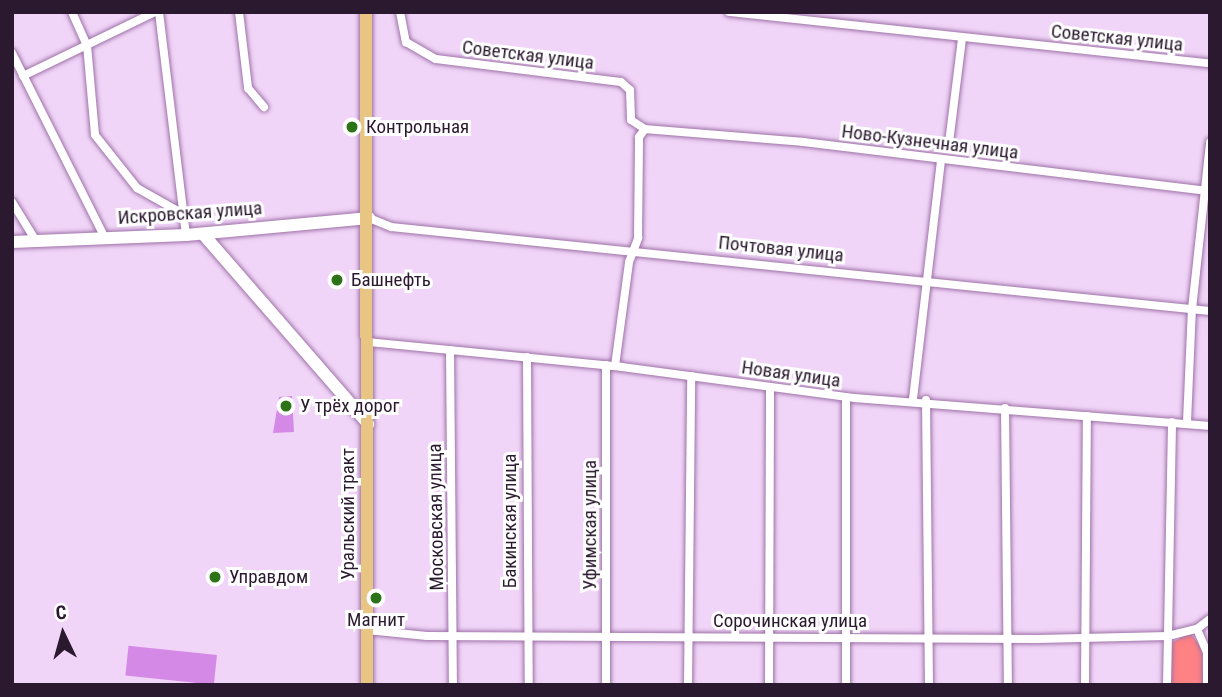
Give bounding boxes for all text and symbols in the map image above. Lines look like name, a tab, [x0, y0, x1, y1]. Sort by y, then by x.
street label: Советская улица	[1050, 20, 1184, 56]
street label: Советская улица	[461, 36, 595, 74]
place label: Контрольная	[366, 116, 469, 138]
marker: Контрольная	[344, 119, 360, 135]
street label: Ново-Кузнечная улица	[840, 120, 1020, 164]
street label: Искровская улица	[117, 197, 263, 229]
street label: Почтовая улица	[717, 231, 845, 267]
place label: Башнефть	[351, 269, 431, 291]
marker: Башнефть	[329, 272, 345, 288]
street label: Новая улица	[740, 356, 842, 392]
place label: У трёх дорог	[300, 395, 400, 417]
marker: У трёх дорог	[278, 398, 294, 414]
street label: Московская улица	[423, 443, 449, 591]
street label: Уральский тракт	[337, 448, 359, 580]
street label: Бакинская улица	[499, 454, 521, 588]
street label: Уфимская улица	[579, 460, 601, 590]
place label: Управдом	[229, 566, 308, 588]
marker: Управдом	[207, 569, 223, 585]
marker: Магнит	[368, 590, 384, 606]
north arrow	[28, 599, 98, 669]
text: С	[55, 601, 68, 625]
place label: Магнит	[347, 609, 405, 631]
street label: Сорочинская улица	[713, 610, 867, 632]

